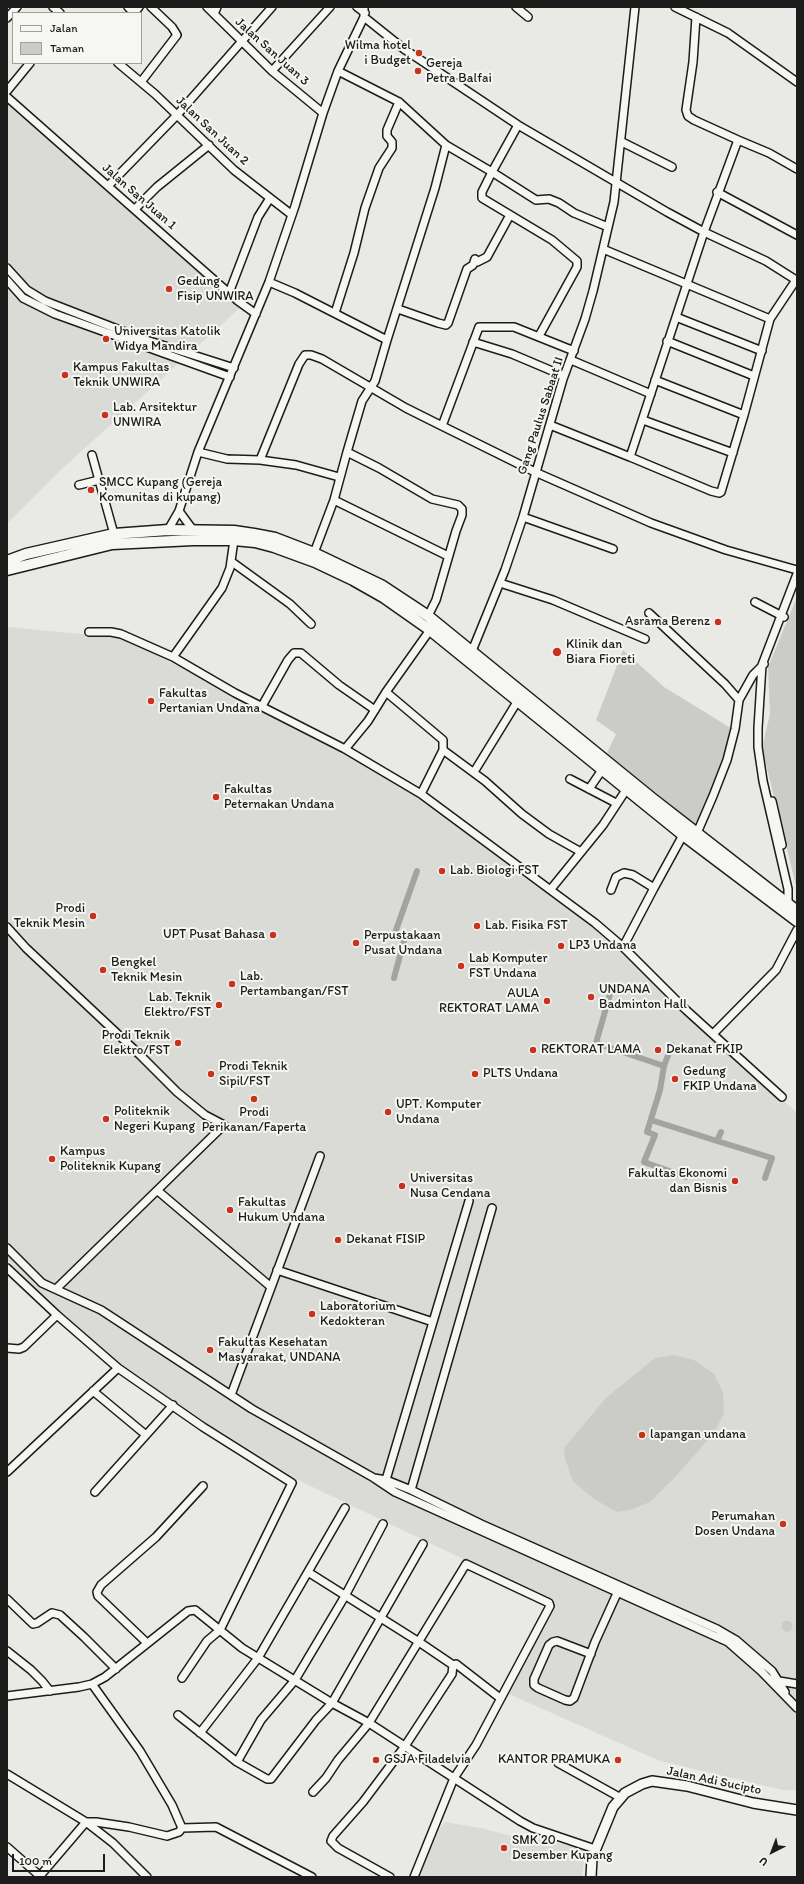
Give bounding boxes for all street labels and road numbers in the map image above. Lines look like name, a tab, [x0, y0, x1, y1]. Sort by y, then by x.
street label: Jalan San Juan 3	[232, 15, 312, 89]
street label: Jalan San Juan 2	[172, 93, 252, 169]
street label: Jalan San Juan 1	[99, 161, 179, 233]
street label: Gang Paulus Sabaat II	[515, 355, 567, 477]
street label: Jalan Adi Sucipto	[665, 1763, 763, 1799]

